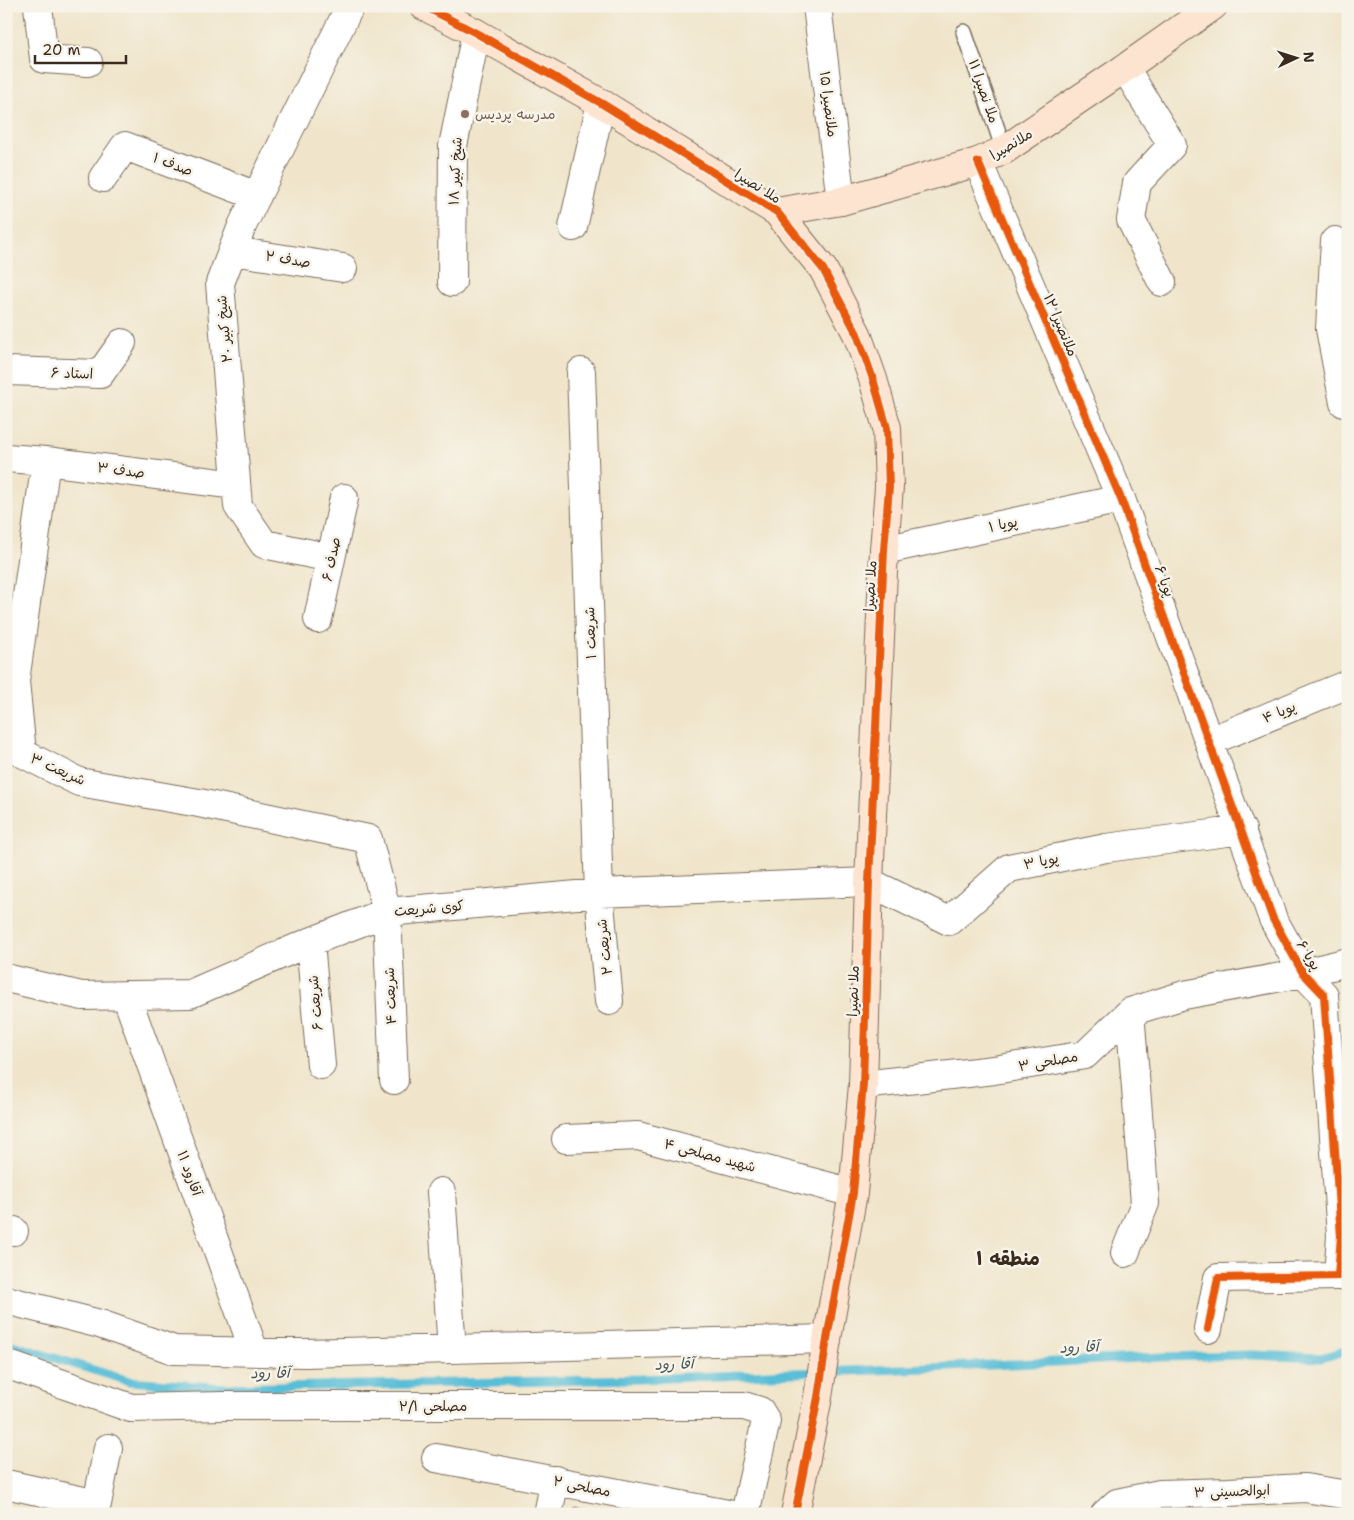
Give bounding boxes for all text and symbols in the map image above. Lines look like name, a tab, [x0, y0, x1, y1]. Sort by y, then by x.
scale bar	[35, 32, 126, 64]
north arrow	[1272, 32, 1322, 82]
text: 20 m	[42, 40, 81, 60]
text: N	[1300, 51, 1318, 63]
street label: ملا نصیرا ۱۱	[965, 57, 1003, 125]
street label: ملانصیرا ۱۵	[816, 70, 842, 138]
place label: مدرسه پردیس	[475, 105, 555, 124]
marker: مدرسه پردیس	[459, 108, 471, 120]
street label: ملانصیرا	[986, 124, 1036, 164]
street label: شیخ کبیر ۱۸	[444, 136, 467, 206]
street label: صدف ۱	[150, 148, 196, 180]
street label: ملا نصیرا	[731, 165, 785, 207]
street label: صدف ۲	[264, 247, 312, 271]
street label: ملانصیرا ۱۲	[1040, 291, 1082, 359]
street label: شیخ کبیر ۲۰	[212, 294, 237, 363]
street label: استاد ۶	[50, 363, 94, 383]
street label: صدف ۳	[96, 458, 146, 482]
street label: پویا ۱	[987, 512, 1019, 537]
street label: صدف ۶	[318, 535, 344, 583]
street label: ملا نصیرا	[860, 560, 880, 612]
street label: پویا ۶	[1150, 563, 1179, 600]
street label: شریعت ۱	[580, 607, 600, 659]
street label: پویا ۴	[1260, 697, 1299, 728]
street label: شریعت ۳	[28, 749, 88, 789]
street label: پویا ۳	[1022, 849, 1060, 874]
street label: کوی شریعت	[393, 896, 465, 920]
street label: شریعت ۲	[592, 918, 616, 976]
street label: پویا ۶	[1292, 936, 1325, 974]
street label: ملا نصیرا	[843, 965, 863, 1017]
street label: شریعت ۴	[380, 967, 400, 1025]
street label: شریعت ۶	[304, 975, 326, 1031]
street label: مصلحی ۳	[1017, 1047, 1079, 1075]
street label: شهید مصلحی ۴	[662, 1134, 758, 1176]
street label: آقارود ۱۱	[174, 1148, 207, 1199]
district label: منطقه ۱	[976, 1246, 1040, 1271]
water label: آقا رود	[1059, 1336, 1103, 1358]
water label: آقا رود	[654, 1353, 698, 1375]
water label: آقا رود	[250, 1363, 294, 1383]
street label: مصلحی ۲/۱	[399, 1397, 467, 1415]
street label: مصلحی ۲	[552, 1472, 612, 1500]
street label: ابوالحسینی ۳	[1194, 1481, 1270, 1501]

